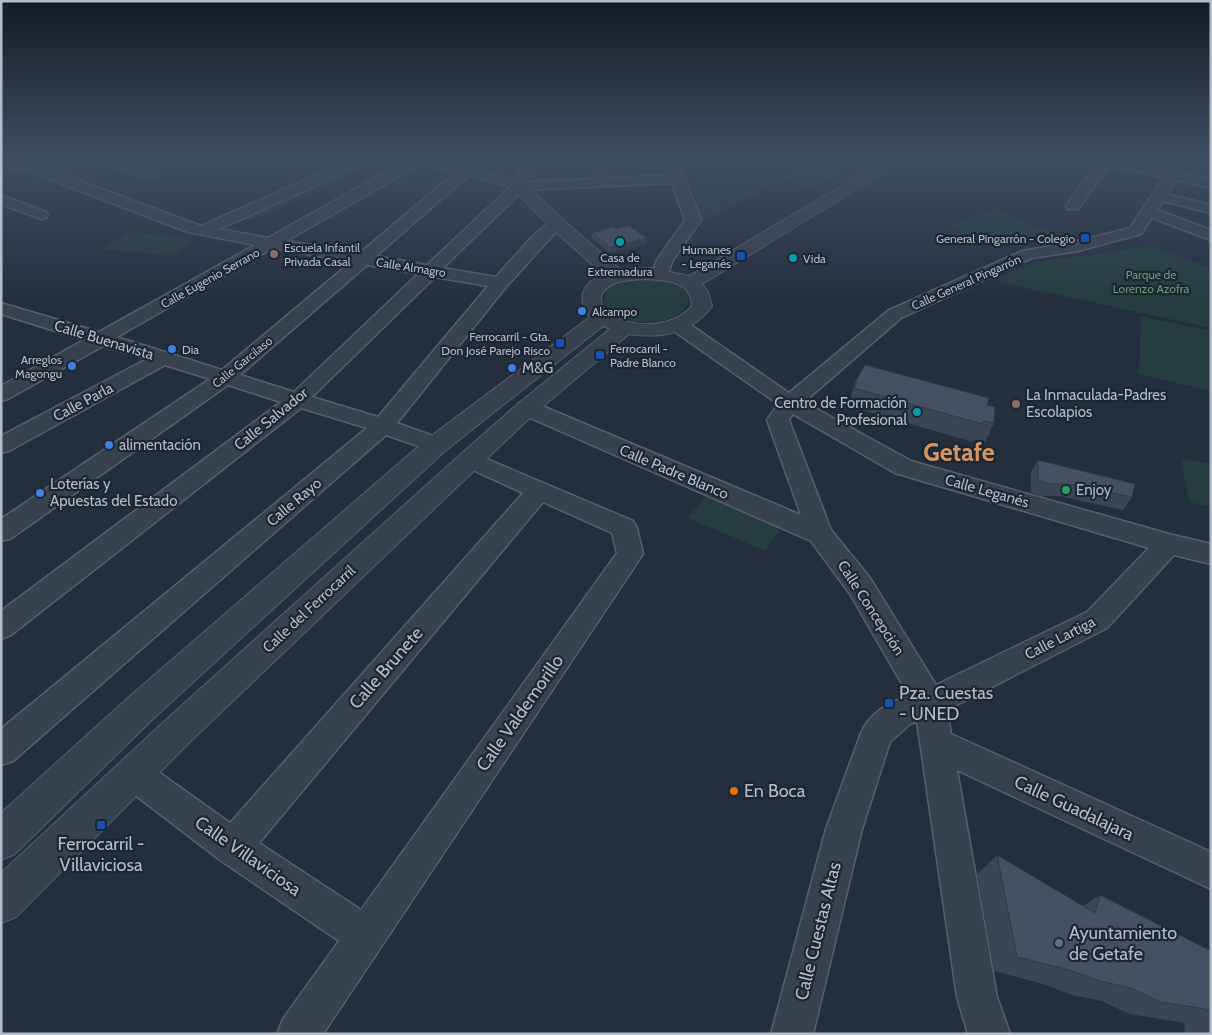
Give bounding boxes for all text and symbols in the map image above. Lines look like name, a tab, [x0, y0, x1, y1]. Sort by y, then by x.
place label: General Pingarrón - Colegio	[936, 231, 1075, 246]
marker: General Pingarrón - Colegio	[1079, 232, 1091, 244]
marker: Casa de Extremadura	[614, 236, 626, 248]
place label: Escuela Infantil Privada Casal	[284, 240, 360, 269]
place label: Humanes - Leganés	[682, 242, 731, 271]
street label: Calle Eugenio Serrano	[158, 244, 262, 311]
marker: Escuela Infantil Privada Casal	[268, 248, 280, 260]
place label: Casa de Extremadura	[588, 250, 653, 279]
marker: Humanes - Leganés	[735, 250, 747, 262]
place label: Vida	[803, 251, 826, 266]
street label: Calle General Pingarrón	[909, 251, 1023, 313]
marker: Vida	[787, 252, 799, 264]
street label: Calle Almagro	[375, 254, 447, 280]
park label: Parque de Lorenzo Azofra	[1113, 267, 1190, 296]
place label: Alcampo	[592, 304, 637, 319]
marker: Alcampo	[576, 305, 588, 317]
street label: Calle Buenavista	[52, 316, 157, 364]
place label: Ferrocarril - Gta. Don José Parejo Risco	[441, 329, 550, 358]
street label: Calle Garcilaso	[209, 333, 275, 391]
marker: Ferrocarril - Gta. Don José Parejo Risco	[554, 337, 566, 349]
place label: Ferrocarril - Padre Blanco	[610, 341, 676, 370]
place label: Dia	[182, 342, 199, 357]
marker: Dia	[166, 343, 178, 355]
marker: Ferrocarril - Padre Blanco	[594, 349, 606, 361]
place label: Arreglos Magongu	[15, 352, 62, 381]
place label: M&G	[522, 359, 553, 377]
marker: Arreglos Magongu	[66, 360, 78, 372]
marker: M&G	[506, 362, 518, 374]
street label: Calle Parla	[50, 378, 117, 425]
street label: Calle Salvador	[230, 384, 312, 454]
place label: La Inmaculada-Padres Escolapios	[1026, 386, 1166, 421]
place label: Centro de Formación Profesional	[774, 394, 907, 429]
marker: La Inmaculada-Padres Escolapios	[1010, 398, 1022, 410]
marker: Centro de Formación Profesional	[911, 406, 923, 418]
place label: alimentación	[119, 436, 201, 454]
district label: Getafe	[923, 437, 995, 467]
marker: alimentación	[103, 439, 115, 451]
street label: Calle Padre Blanco	[617, 441, 731, 503]
street label: Calle Leganés	[943, 470, 1031, 512]
street label: Calle Rayo	[263, 474, 325, 530]
place label: Loterías y Apuestas del Estado	[50, 475, 177, 510]
place label: Enjoy	[1076, 481, 1112, 499]
marker: Enjoy	[1060, 484, 1072, 496]
marker: Loterías y Apuestas del Estado	[34, 487, 46, 499]
street label: Calle Concepción	[834, 557, 908, 659]
street label: Calle del Ferrocarril	[259, 561, 359, 657]
street label: Calle Lartiga	[1022, 612, 1099, 663]
street label: Calle Brunete	[344, 622, 428, 714]
street label: Calle Valdemorillo	[472, 650, 568, 775]
place label: Pza. Cuestas - UNED	[899, 682, 993, 725]
marker: Pza. Cuestas - UNED	[883, 697, 895, 709]
street label: Calle Guadalajara	[1011, 771, 1138, 846]
place label: En Boca	[744, 780, 806, 802]
marker: En Boca	[728, 785, 740, 797]
street label: Calle Villaviciosa	[191, 811, 306, 901]
marker: Ferrocarril - Villaviciosa	[95, 819, 107, 831]
place label: Ferrocarril - Villaviciosa	[58, 833, 144, 876]
street label: Calle Cuestas Altas	[790, 860, 846, 1002]
place label: Ayuntamiento de Getafe	[1069, 922, 1177, 965]
marker: Ayuntamiento de Getafe	[1053, 937, 1065, 949]

